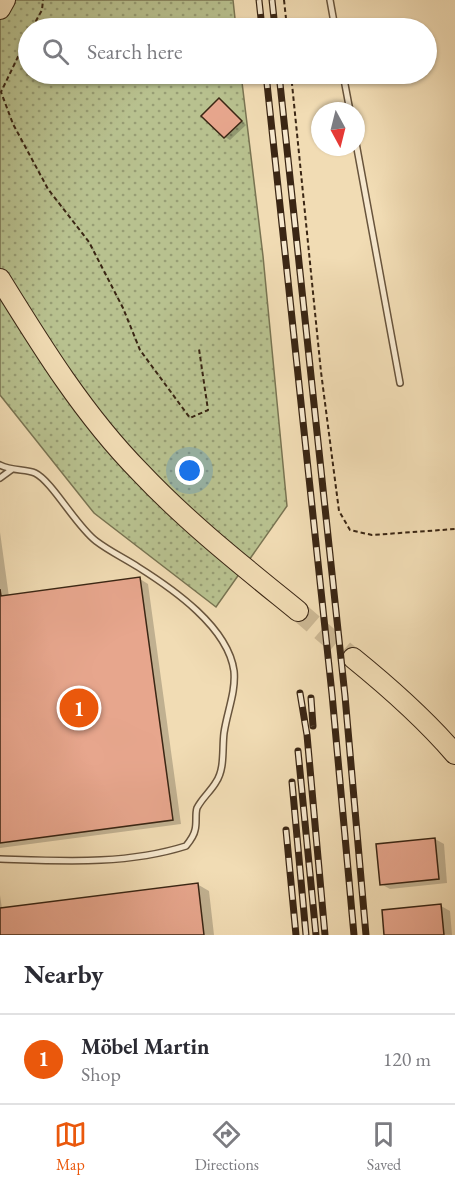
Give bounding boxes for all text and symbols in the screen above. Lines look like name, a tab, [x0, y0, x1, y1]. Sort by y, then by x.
search box	[18, 18, 437, 84]
icon: search	[39, 35, 72, 68]
text: Search here	[87, 37, 182, 66]
north arrow	[311, 102, 365, 156]
your location	[175, 456, 204, 485]
pin: 1	[60, 686, 98, 730]
text: Nearby	[24, 957, 104, 991]
text: Möbel Martin	[81, 1032, 210, 1061]
text: 1	[38, 1046, 49, 1072]
text: 120 m	[383, 1046, 431, 1072]
text: Shop	[81, 1061, 121, 1087]
tab: Map	[54, 1118, 87, 1175]
tab: Directions	[195, 1118, 259, 1175]
tab: Saved	[367, 1118, 401, 1175]

